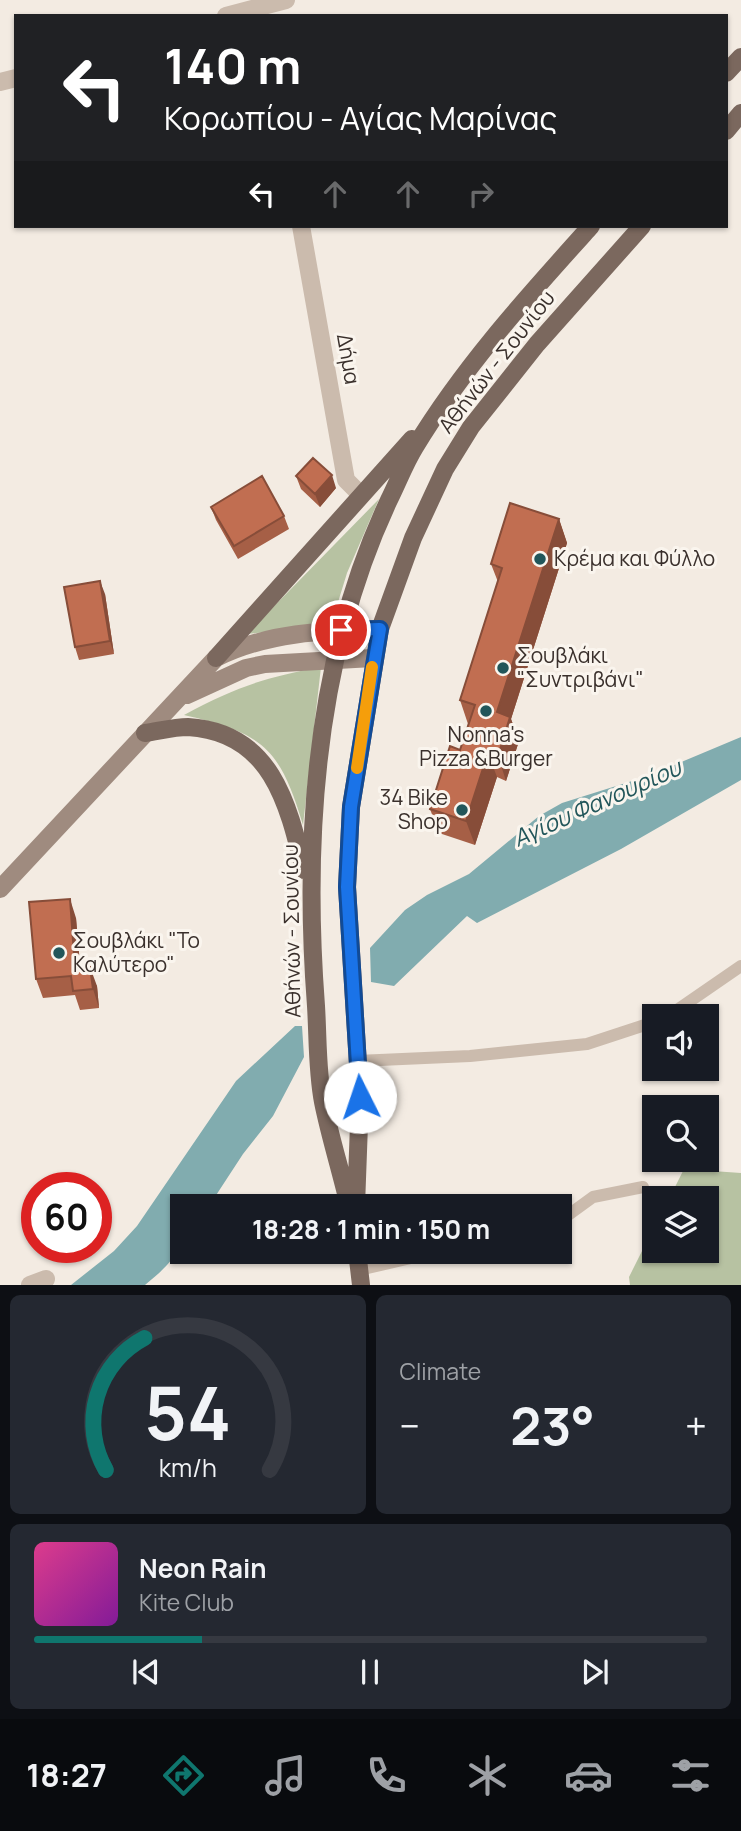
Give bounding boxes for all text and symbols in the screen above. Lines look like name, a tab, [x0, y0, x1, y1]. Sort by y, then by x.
text: 140 m	[164, 32, 301, 99]
icon: left	[49, 42, 140, 133]
text: Κορωπίου - Αγίας Μαρίνας	[164, 96, 557, 140]
icon: left	[243, 175, 281, 213]
icon: ahead	[316, 175, 354, 213]
icon: ahead	[389, 175, 427, 213]
icon: right	[462, 175, 500, 213]
street label: Αθήνών - Σουνίου	[432, 284, 561, 438]
street label: Δήμα	[331, 331, 367, 386]
place label: Κρέμα και Φύλλο	[554, 544, 715, 572]
marker: Κρέμα και Φύλλο	[532, 551, 548, 567]
pin	[311, 600, 371, 660]
icon: arrive	[322, 611, 360, 649]
place label: Σουβλάκι "Συντριβάνι"	[517, 641, 644, 693]
marker: Σουβλάκι "Συντριβάνι"	[495, 660, 511, 676]
marker: Nonna's Pizza &Burger	[478, 703, 494, 719]
place label: Nonna's Pizza &Burger	[419, 720, 553, 772]
water label: Αγίου Φανουρίου	[507, 750, 688, 854]
place label: 34 Bike Shop	[380, 783, 448, 835]
marker: 34 Bike Shop	[454, 802, 470, 818]
street label: Αθήνών - Σουνίου	[275, 844, 307, 1018]
place label: Σουβλάκι "Το Καλύτερο"	[73, 926, 200, 978]
marker: Σουβλάκι "Το Καλύτερο"	[51, 945, 67, 961]
map controls	[642, 1004, 719, 1263]
button: sound	[642, 1004, 719, 1081]
position arrow	[323, 1060, 397, 1134]
button: search	[642, 1095, 719, 1172]
speed limit sign: 60	[21, 1172, 112, 1263]
button: layers	[642, 1186, 719, 1263]
text: 18:28 · 1 min · 150 m	[252, 1211, 490, 1247]
text: Climate	[400, 1355, 481, 1387]
text: 54	[144, 1363, 231, 1463]
text: 23°	[510, 1390, 595, 1461]
text: −	[400, 1399, 420, 1451]
text: +	[685, 1399, 707, 1451]
text: km/h	[159, 1450, 217, 1485]
text: Neon Rain	[139, 1550, 267, 1586]
text: Kite Club	[139, 1586, 234, 1618]
icon: previous	[127, 1653, 165, 1691]
icon: pause	[351, 1653, 389, 1691]
icon: next	[576, 1653, 614, 1691]
icon: directions	[159, 1751, 208, 1800]
icon: music	[261, 1751, 310, 1800]
icon: phone	[362, 1751, 411, 1800]
icon: climate	[463, 1751, 512, 1800]
icon: car	[564, 1751, 613, 1800]
icon: filters	[666, 1751, 715, 1800]
text: 18:27	[26, 1753, 107, 1797]

